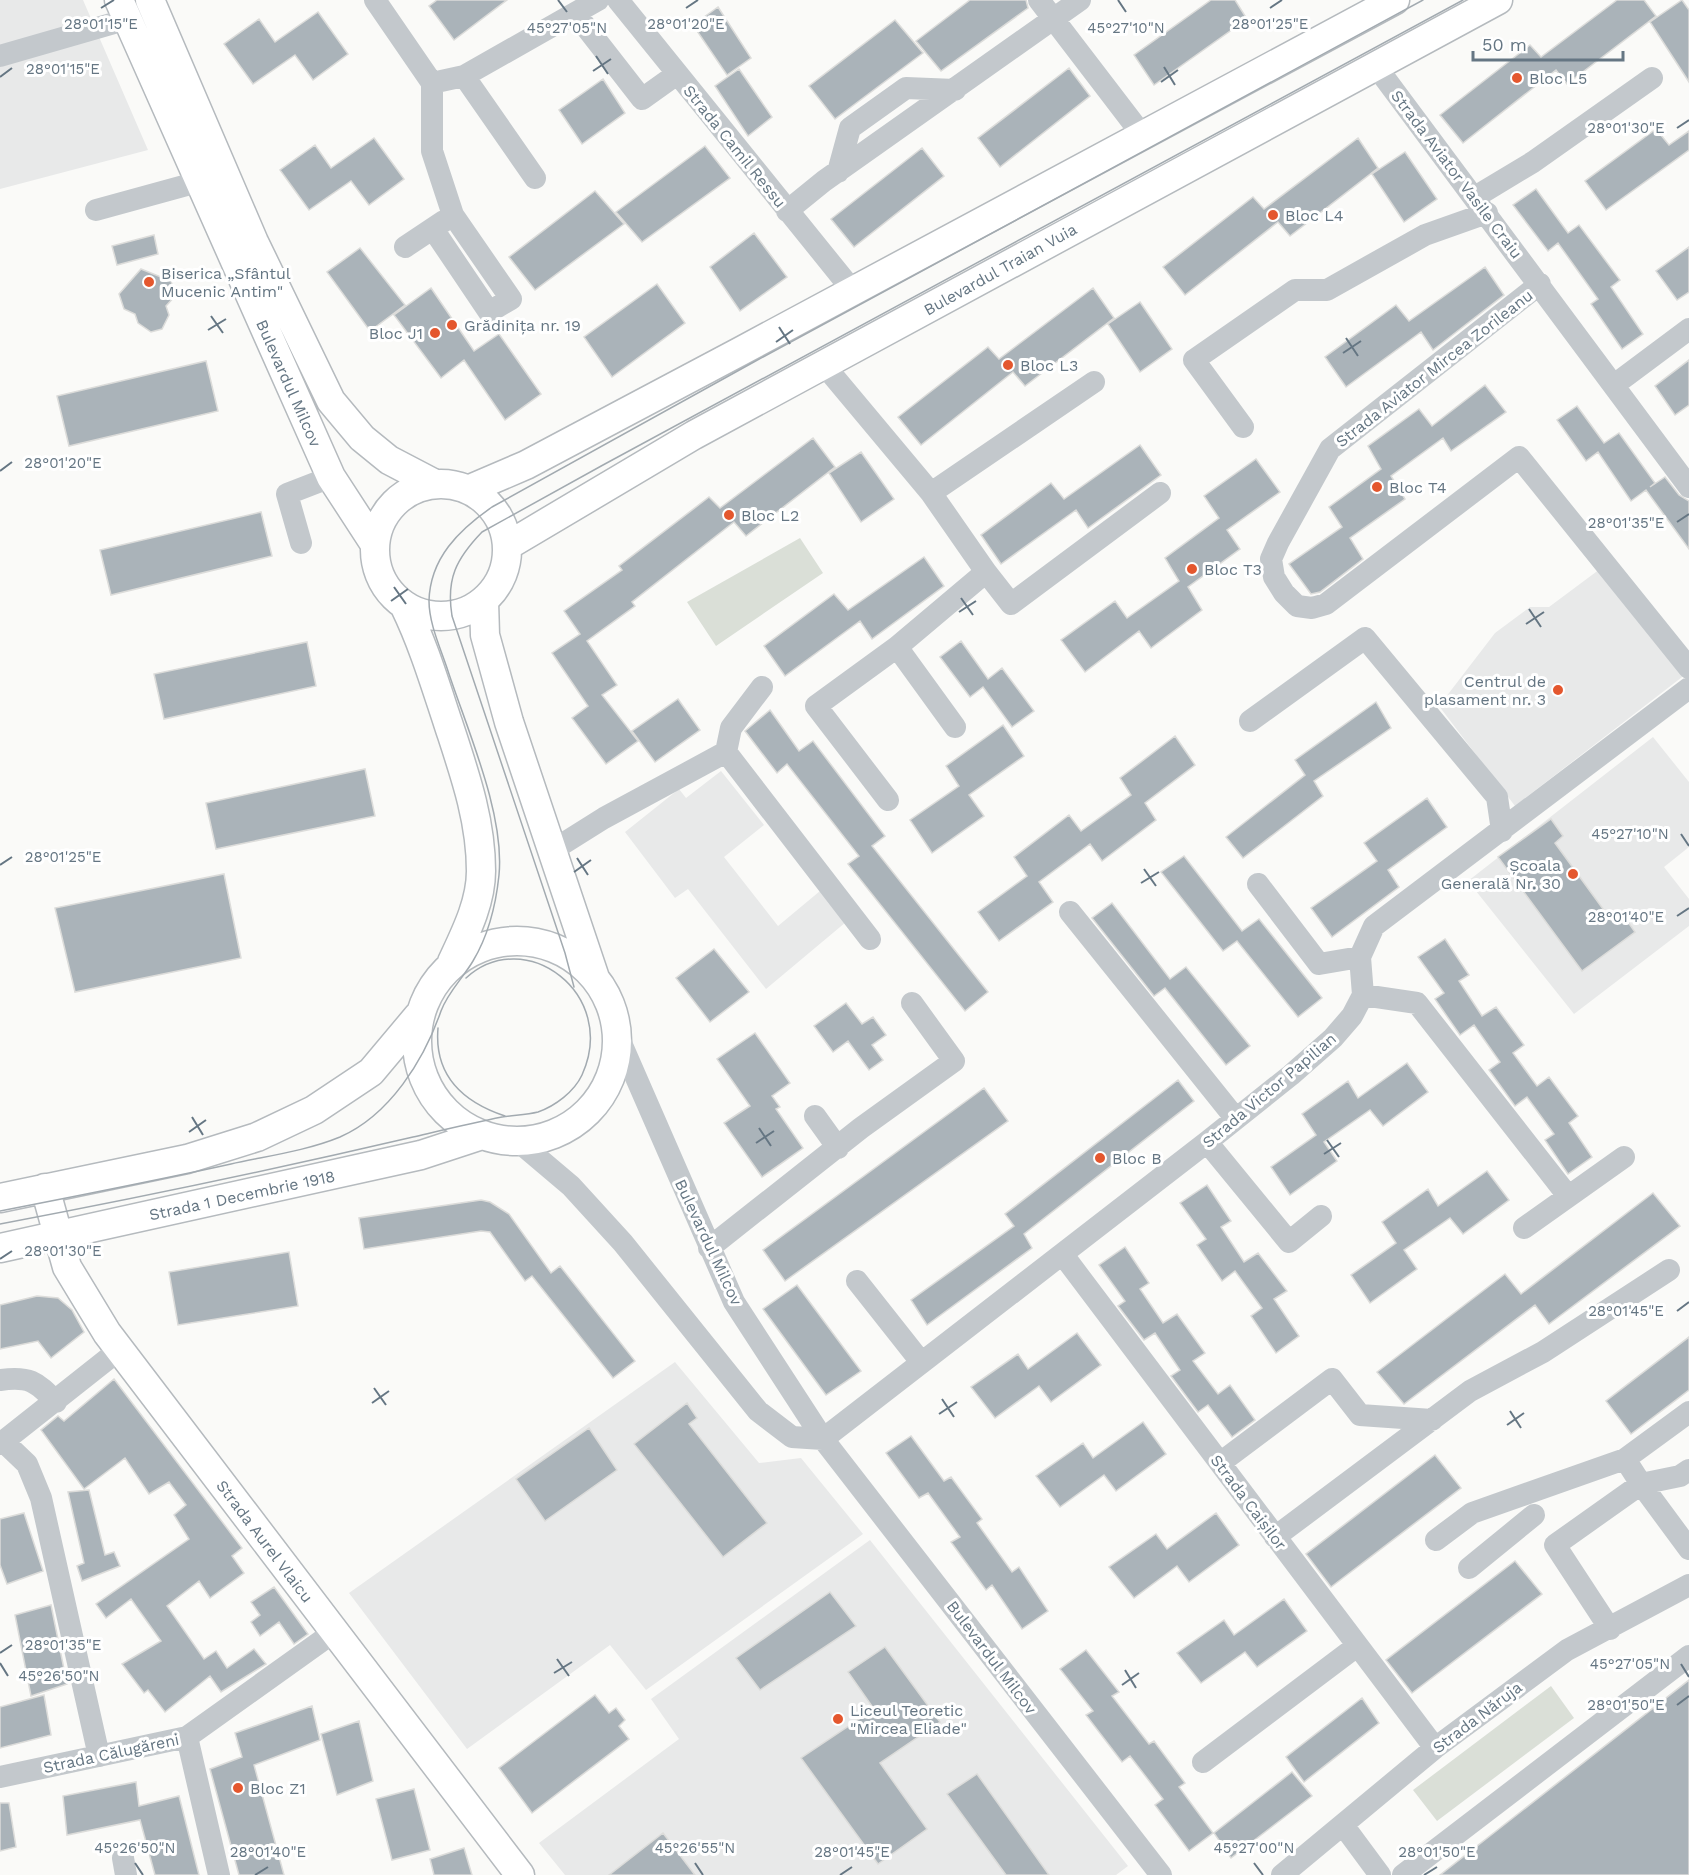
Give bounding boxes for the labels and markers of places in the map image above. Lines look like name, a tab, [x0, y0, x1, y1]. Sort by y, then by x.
place label: Bloc L5	[1529, 69, 1587, 88]
marker: Bloc L5	[1510, 71, 1524, 85]
place label: Bloc L4	[1285, 206, 1344, 225]
marker: Bloc L4	[1266, 208, 1280, 222]
place label: Biserica „Sfântul Mucenic Antim"	[161, 264, 291, 301]
marker: Biserica „Sfântul Mucenic Antim"	[142, 275, 156, 289]
place label: Grădinița nr. 19	[464, 316, 581, 335]
marker: Grădinița nr. 19	[445, 318, 459, 332]
place label: Bloc J1	[369, 324, 423, 343]
marker: Bloc J1	[428, 326, 442, 340]
place label: Bloc L3	[1020, 356, 1078, 375]
marker: Bloc L3	[1001, 358, 1015, 372]
place label: Bloc T4	[1389, 478, 1447, 497]
marker: Bloc T4	[1370, 480, 1384, 494]
place label: Bloc L2	[741, 506, 799, 525]
marker: Bloc L2	[722, 508, 736, 522]
place label: Bloc T3	[1204, 560, 1262, 579]
marker: Bloc T3	[1185, 562, 1199, 576]
place label: Centrul de plasament nr. 3	[1424, 672, 1546, 709]
marker: Centrul de plasament nr. 3	[1551, 683, 1565, 697]
place label: Școala Generală Nr. 30	[1441, 856, 1561, 893]
marker: Școala Generală Nr. 30	[1566, 867, 1580, 881]
place label: Bloc B	[1112, 1149, 1162, 1168]
marker: Bloc B	[1093, 1151, 1107, 1165]
place label: Liceul Teoretic "Mircea Eliade"	[850, 1701, 967, 1738]
marker: Liceul Teoretic "Mircea Eliade"	[831, 1712, 845, 1726]
place label: Bloc Z1	[250, 1779, 306, 1798]
marker: Bloc Z1	[231, 1781, 245, 1795]

